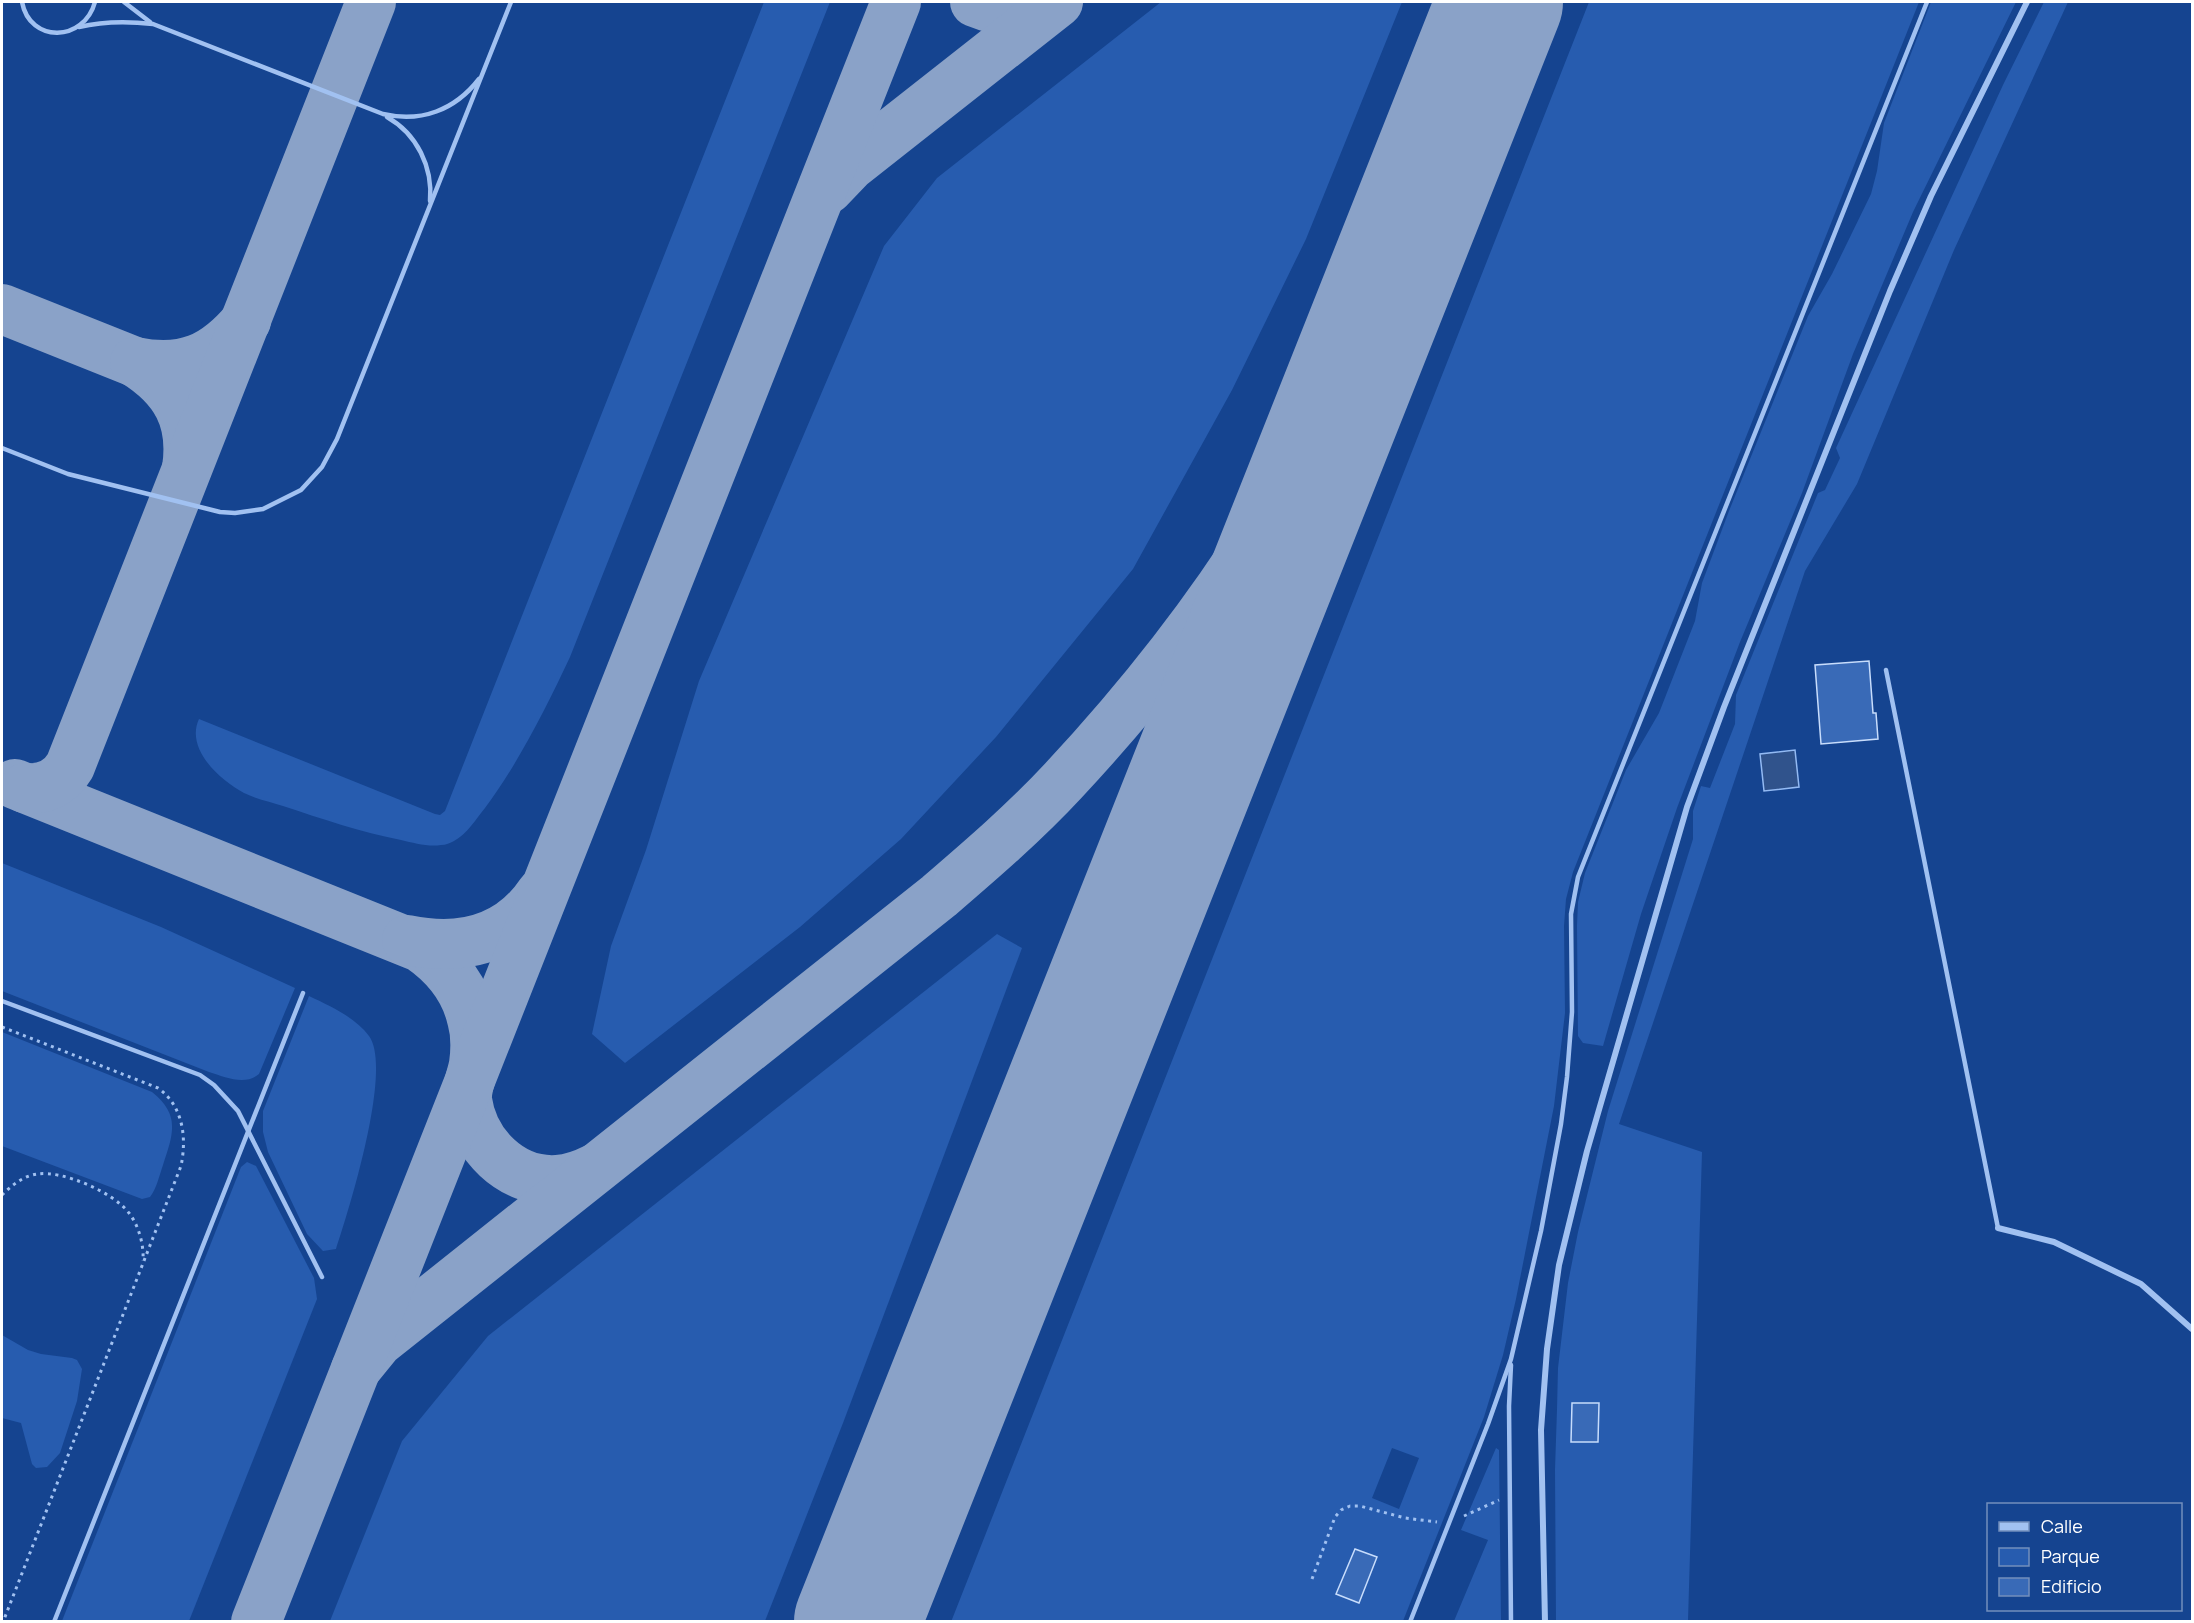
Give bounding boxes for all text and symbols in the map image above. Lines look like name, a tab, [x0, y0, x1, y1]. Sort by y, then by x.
legend	[1987, 1503, 2182, 1611]
text: Calle	[2041, 1514, 2083, 1538]
text: Parque	[2041, 1544, 2100, 1568]
text: Edificio	[2041, 1574, 2102, 1598]

